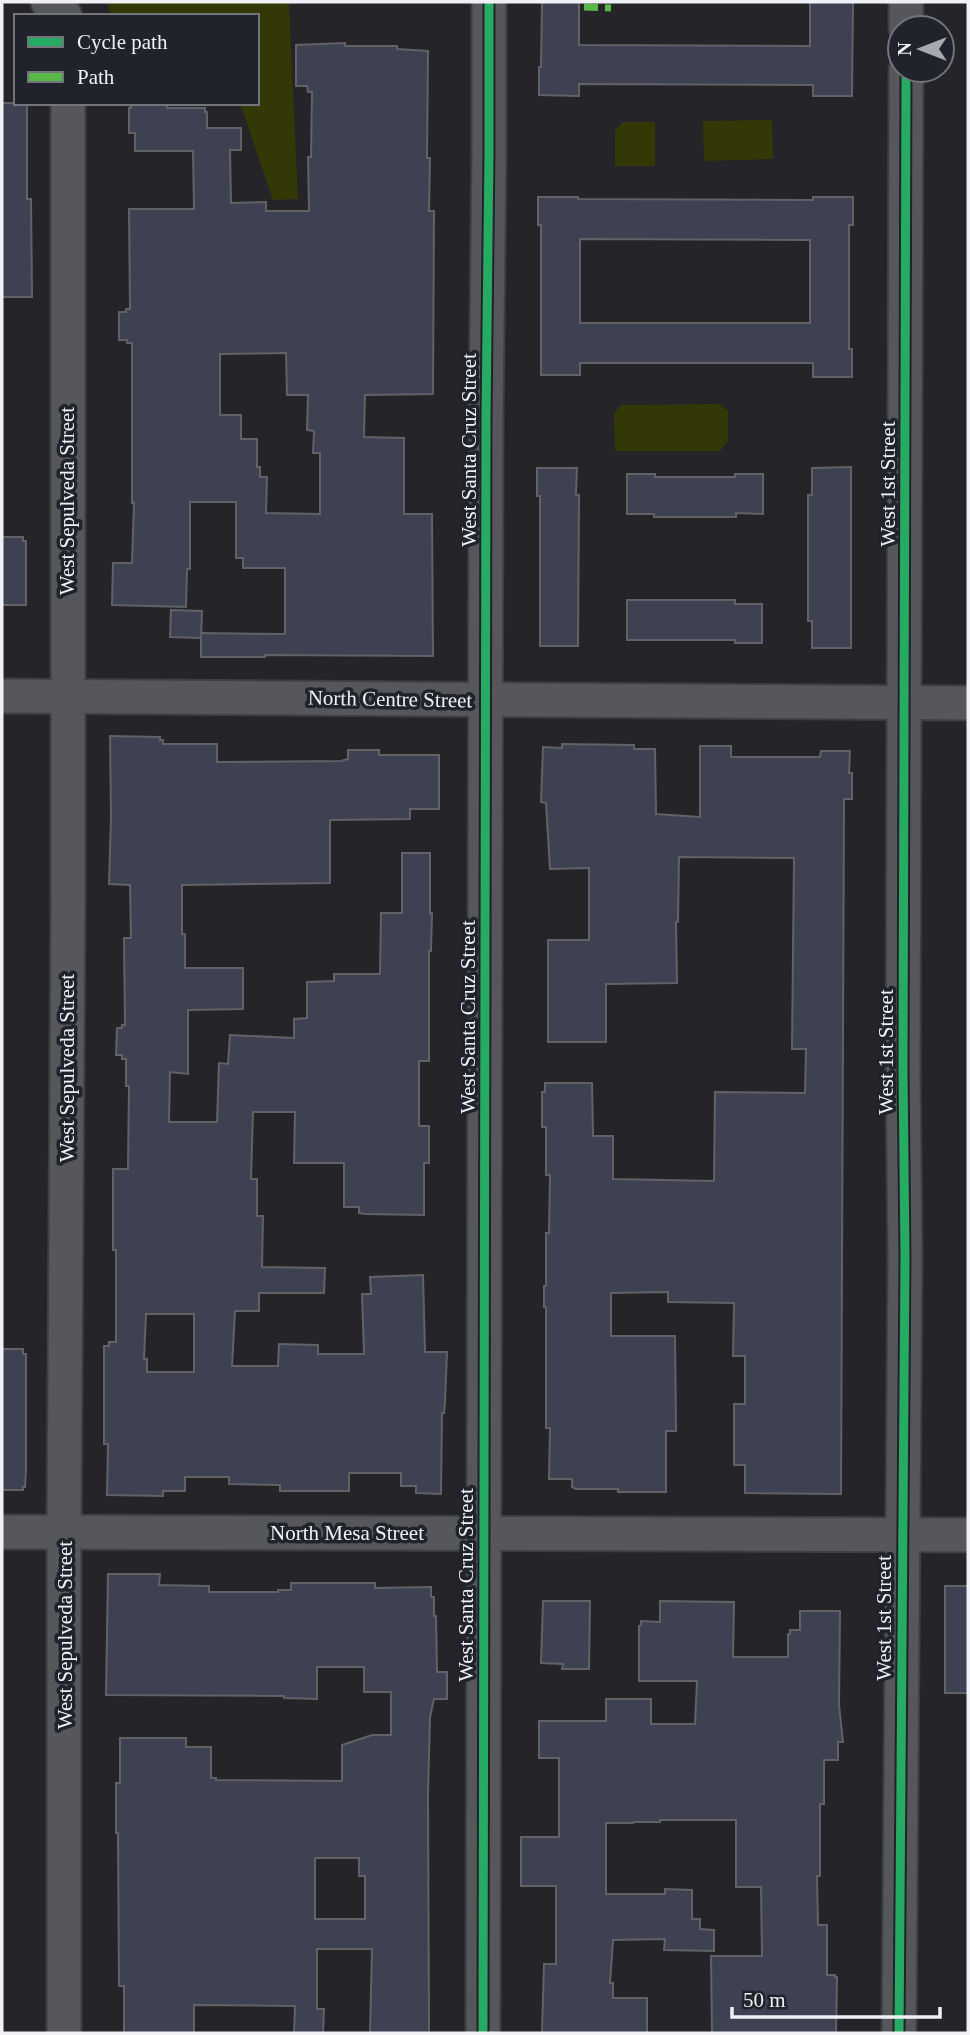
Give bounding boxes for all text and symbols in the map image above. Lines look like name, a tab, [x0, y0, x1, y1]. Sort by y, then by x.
legend	[14, 14, 259, 105]
north arrow	[886, 14, 956, 84]
text: Cycle path	[77, 30, 168, 54]
text: N	[894, 42, 915, 56]
text: Path	[77, 65, 115, 89]
street label: West Santa Cruz Street	[457, 353, 481, 547]
street label: West Sepulveda Street	[55, 407, 79, 595]
street label: West 1st Street	[876, 421, 900, 547]
street label: North Centre Street	[308, 686, 473, 712]
street label: West Santa Cruz Street	[456, 920, 480, 1114]
street label: West Sepulveda Street	[55, 974, 79, 1162]
street label: West 1st Street	[874, 989, 898, 1115]
street label: West Santa Cruz Street	[454, 1488, 478, 1682]
street label: North Mesa Street	[270, 1521, 424, 1545]
street label: West Sepulveda Street	[53, 1541, 77, 1729]
street label: West 1st Street	[872, 1555, 896, 1681]
scale bar	[732, 1976, 940, 2020]
text: 50 m	[743, 1988, 786, 2012]

